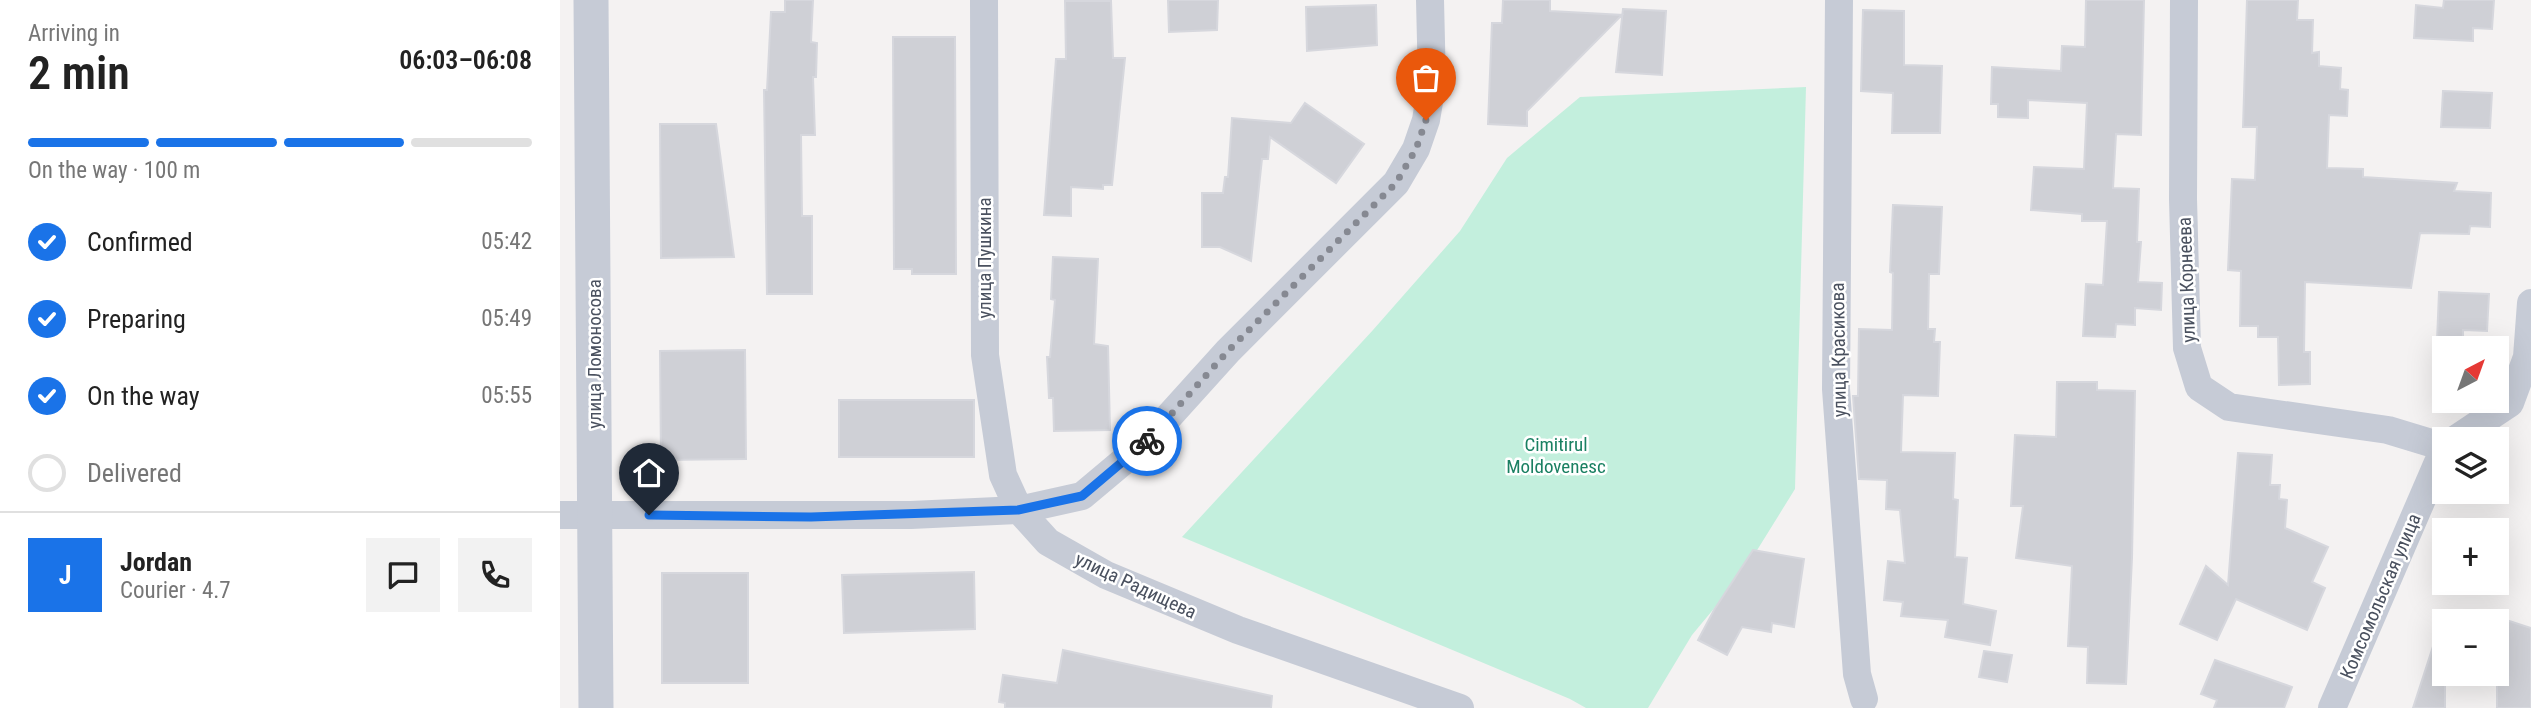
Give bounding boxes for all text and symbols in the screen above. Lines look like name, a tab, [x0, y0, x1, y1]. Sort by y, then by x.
text: Arriving in	[28, 20, 120, 47]
text: 06:03–06:08	[399, 45, 532, 75]
text: 2 min	[28, 46, 130, 100]
pin	[1396, 48, 1456, 120]
icon: bag	[1407, 59, 1445, 97]
text: On the way · 100 m	[28, 157, 200, 184]
street label: улица Пушкина	[973, 198, 996, 319]
street label: улица Корнеева	[2173, 217, 2200, 343]
icon: check	[28, 223, 66, 261]
text: Confirmed	[87, 227, 193, 257]
text: 05:42	[481, 228, 532, 255]
street label: улица Ломоносова	[583, 279, 606, 429]
street label: улица Красикова	[1826, 282, 1851, 418]
icon: check	[28, 300, 66, 338]
text: Preparing	[87, 304, 186, 334]
text: 05:49	[481, 305, 532, 332]
north arrow	[2432, 336, 2510, 413]
map controls	[2432, 336, 2509, 686]
icon: check	[28, 377, 66, 415]
text: On the way	[87, 381, 200, 411]
text: 05:55	[481, 382, 532, 409]
courier	[1112, 406, 1182, 476]
icon: bike	[1128, 422, 1166, 460]
button: layers	[2432, 427, 2509, 504]
park label: Cimitirul Moldovenesc	[1506, 433, 1606, 478]
pin	[619, 443, 679, 515]
icon: home	[630, 454, 668, 492]
text: Delivered	[87, 458, 182, 488]
street label: Комсомольская улица	[2335, 510, 2426, 682]
button: +	[2432, 518, 2509, 595]
button: chat	[366, 538, 440, 612]
button: phone	[458, 538, 532, 612]
text: Jordan	[120, 547, 192, 577]
street label: улица Радищева	[1072, 547, 1200, 624]
text: J	[59, 560, 71, 590]
text: Courier · 4.7	[120, 577, 231, 604]
button: −	[2432, 609, 2509, 686]

